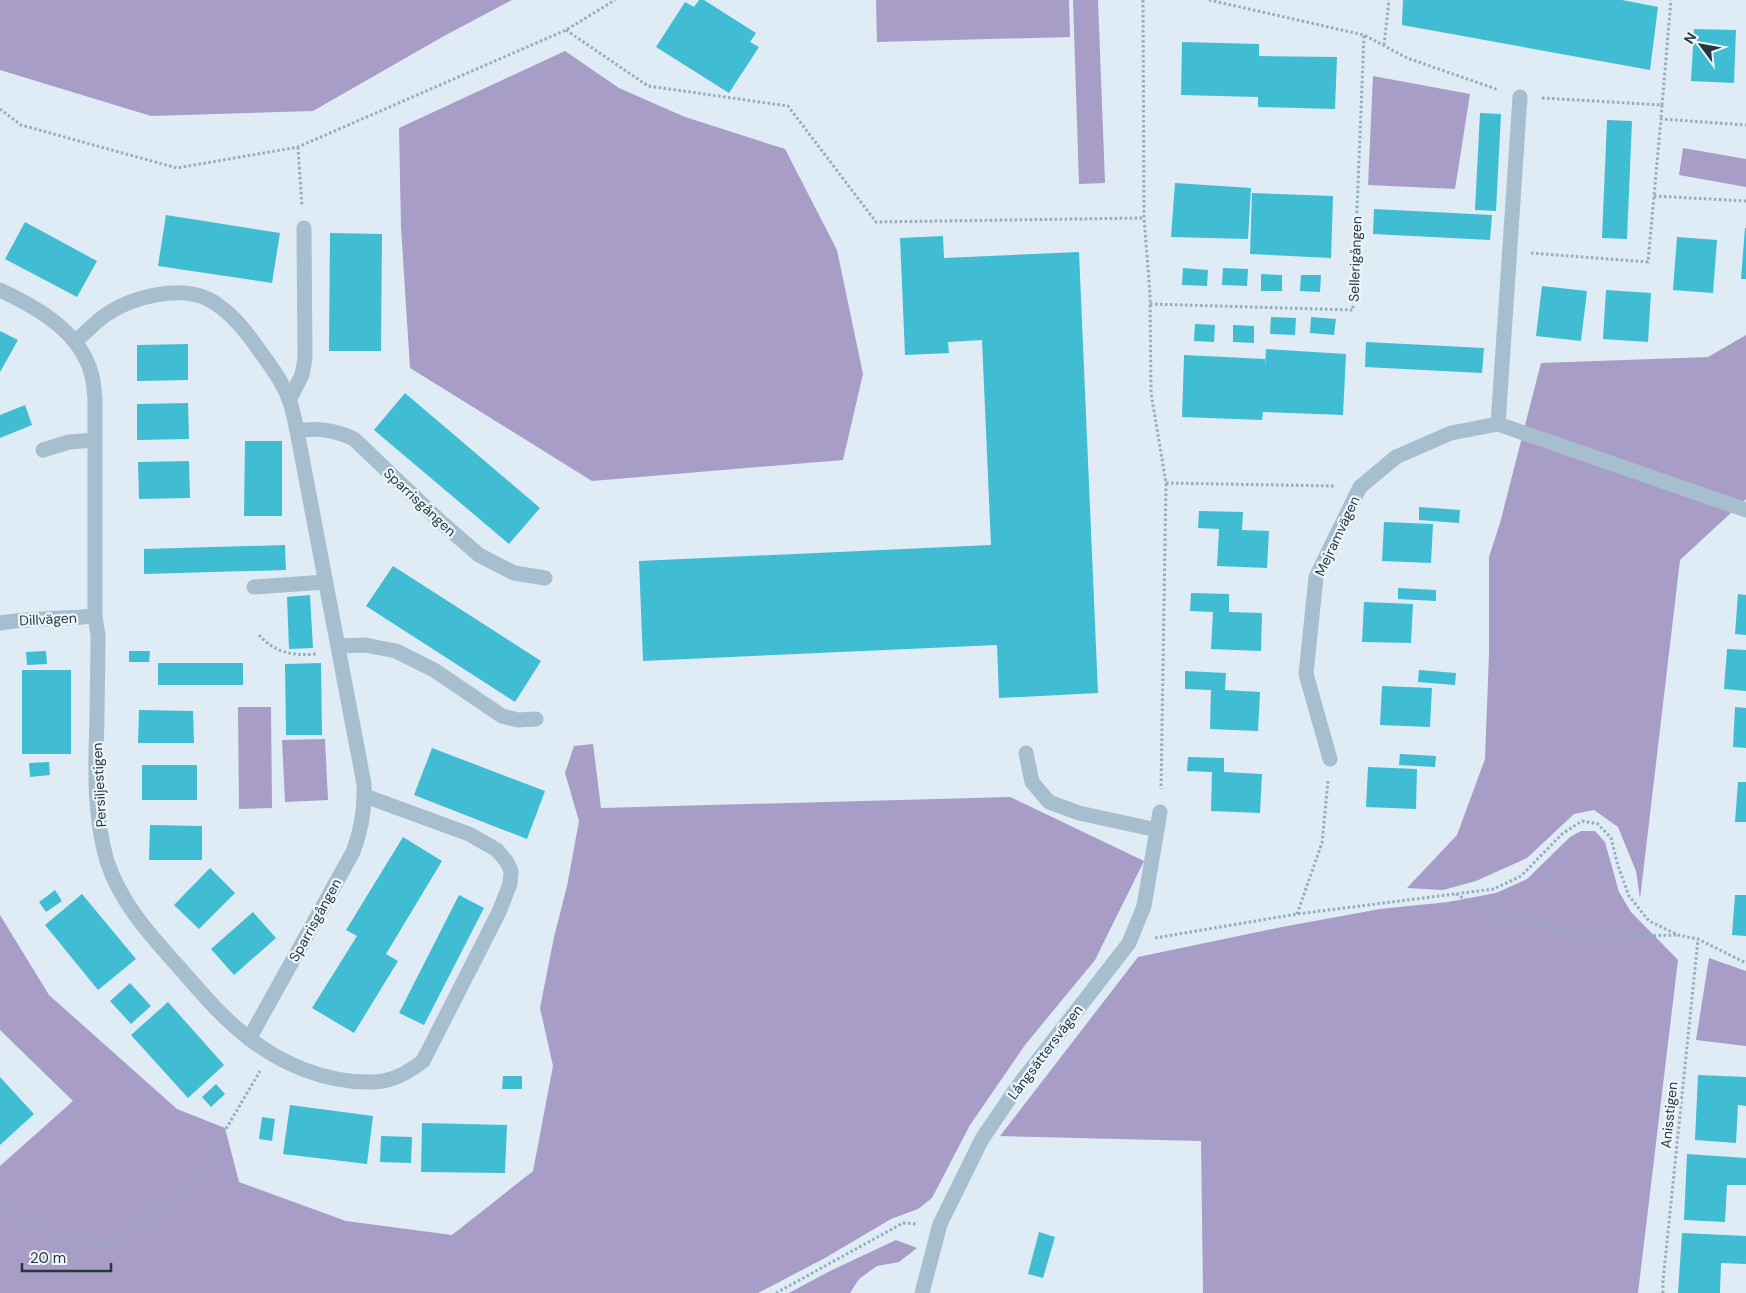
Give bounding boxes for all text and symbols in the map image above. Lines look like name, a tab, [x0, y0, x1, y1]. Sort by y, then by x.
north arrow	[1676, 20, 1726, 70]
text: N	[1680, 29, 1700, 47]
street label: Sellerigången	[1345, 216, 1365, 302]
street label: Sparrisgången	[380, 464, 460, 540]
street label: Mejramvägen	[1311, 493, 1363, 579]
street label: Dillvägen	[19, 609, 77, 629]
street label: Persiljestigen	[88, 742, 110, 828]
street label: Sparrisgången	[285, 875, 345, 965]
street label: Långsättersvägen	[1004, 1001, 1086, 1103]
street label: Anisstigen	[1657, 1081, 1681, 1149]
scale bar	[22, 1240, 111, 1272]
text: 20 m	[30, 1248, 66, 1268]

